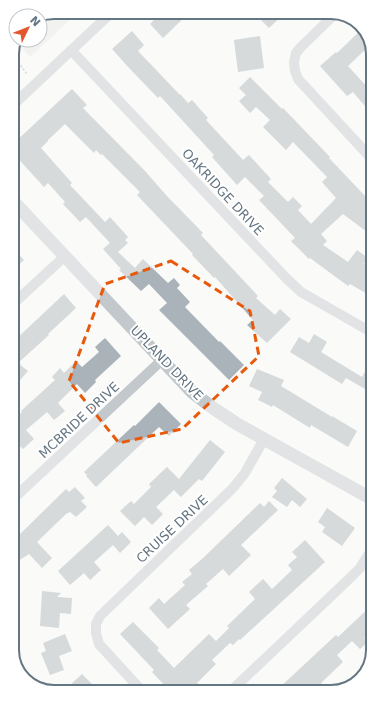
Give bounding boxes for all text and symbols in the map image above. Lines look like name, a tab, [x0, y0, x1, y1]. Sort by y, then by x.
north arrow	[8, 8, 48, 48]
text: N	[27, 14, 43, 29]
street label: OAKRIDGE DRIVE	[179, 146, 267, 238]
street label: UPLAND DRIVE	[128, 323, 206, 403]
street label: MCBRIDE DRIVE	[36, 379, 122, 461]
street label: CRUISE DRIVE	[133, 492, 211, 566]

